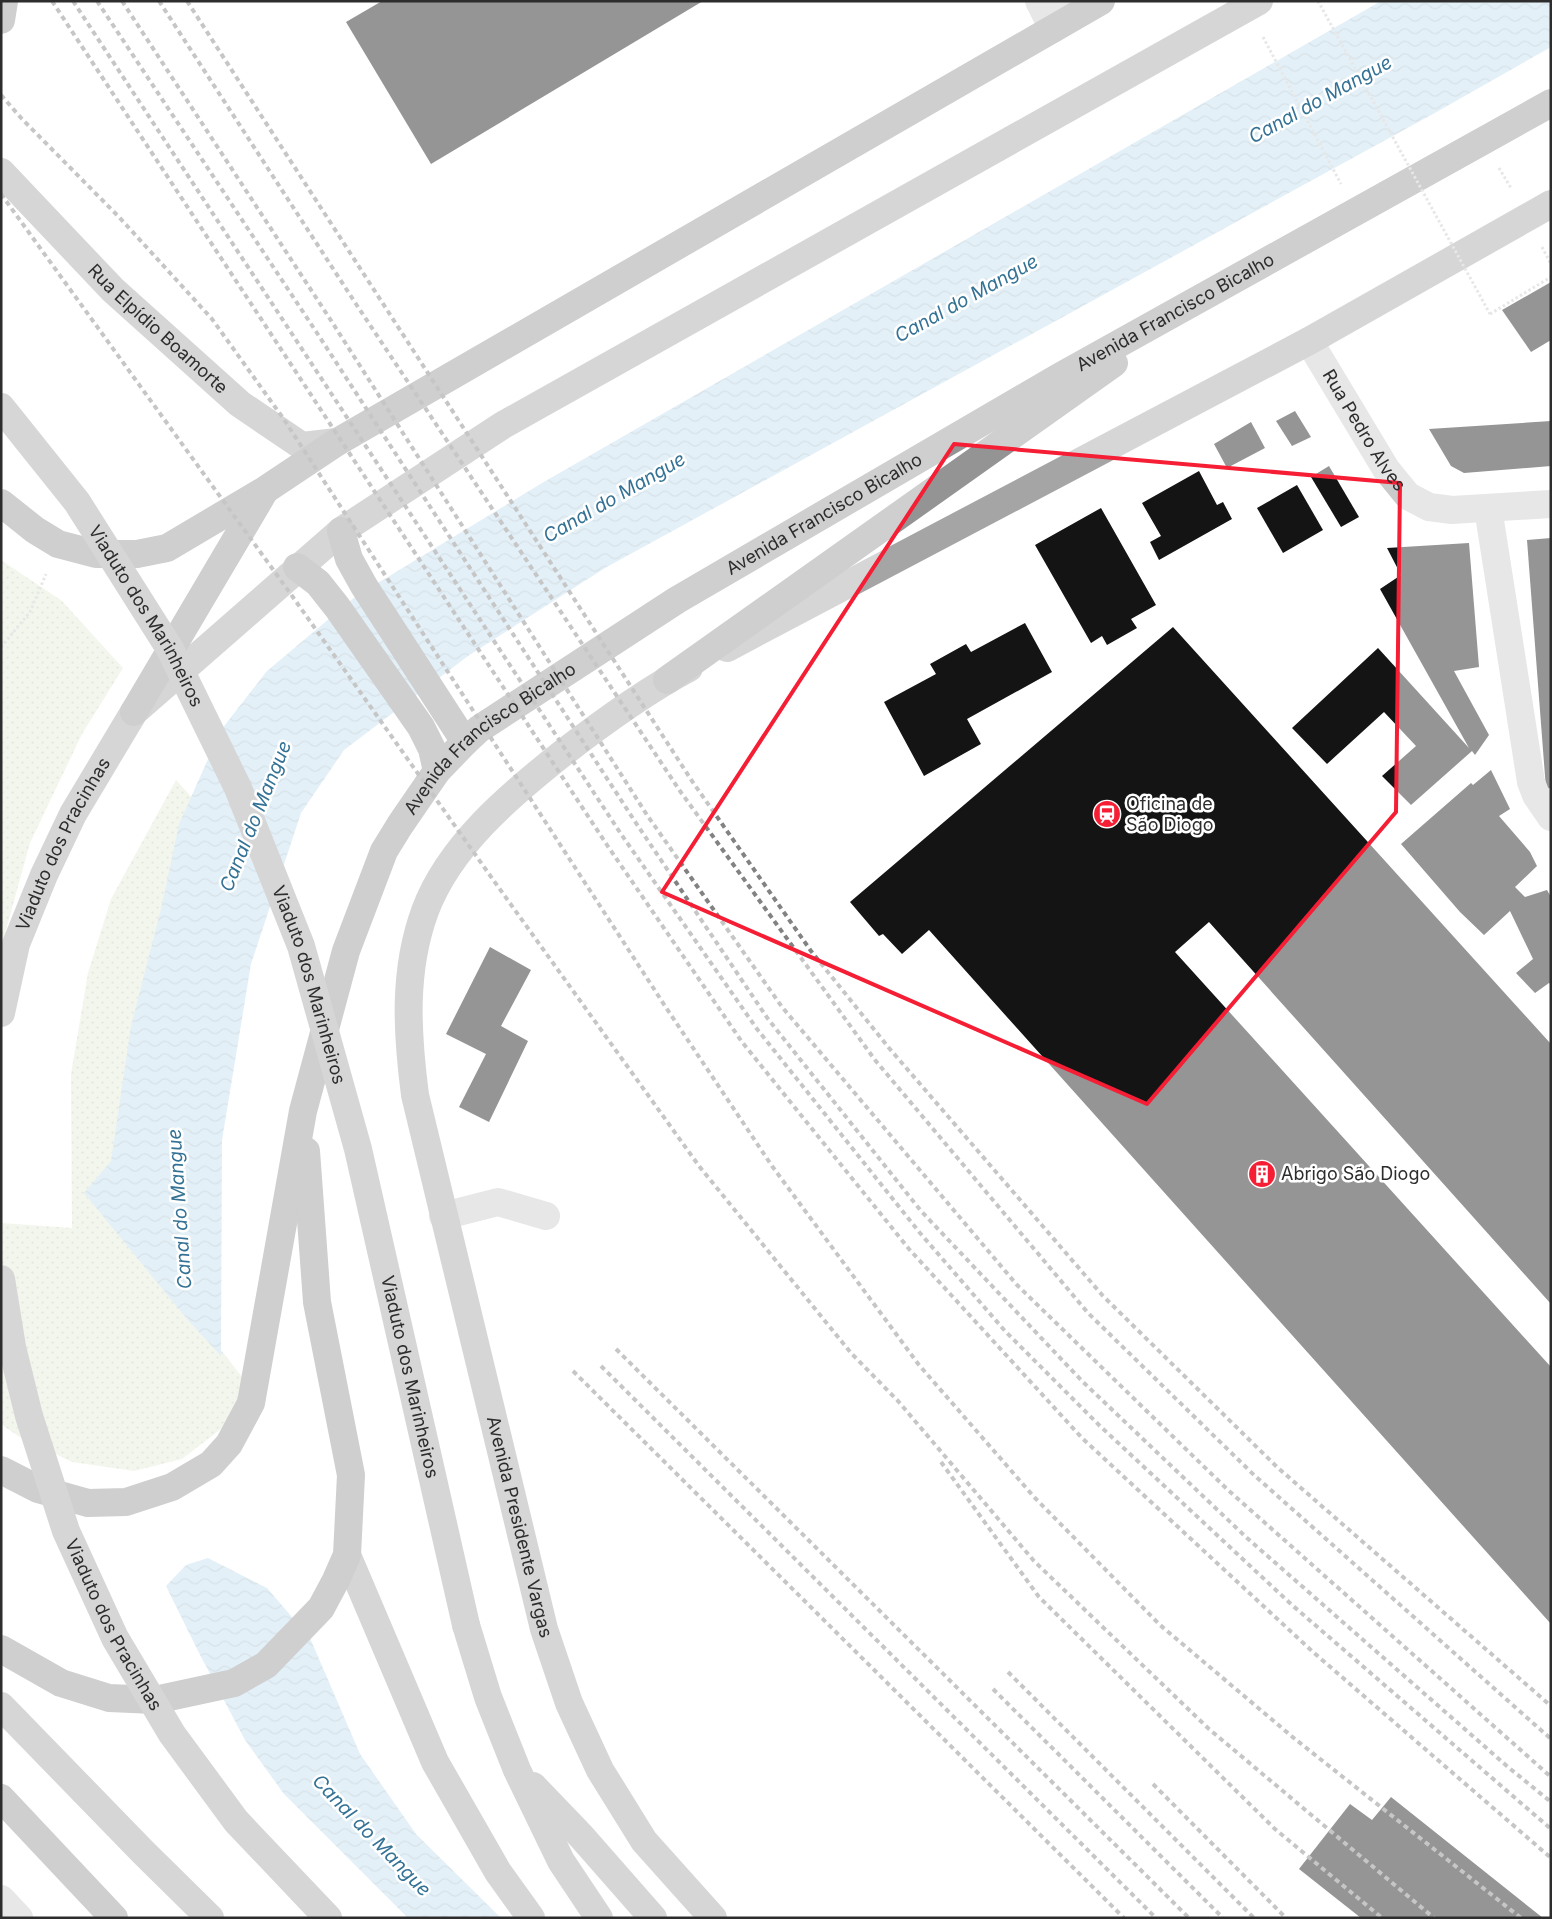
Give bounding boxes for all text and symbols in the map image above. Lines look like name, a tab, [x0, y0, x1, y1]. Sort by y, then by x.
water label: Canal do Mangue	[1244, 50, 1396, 148]
street label: Avenida Francisco Bicalho	[1072, 248, 1278, 375]
water label: Canal do Mangue	[890, 249, 1042, 347]
street label: Rua Elpídio Boamorte	[84, 259, 232, 398]
street label: Rua Pedro Alves	[1319, 366, 1411, 495]
water label: Canal do Mangue	[539, 447, 690, 548]
street label: Avenida Francisco Bicalho	[722, 448, 926, 579]
street label: Viaduto dos Marinheiros	[84, 521, 208, 710]
street label: Avenida Francisco Bicalho	[399, 658, 579, 818]
water label: Canal do Mangue	[215, 737, 296, 895]
street label: Viaduto dos Pracinhas	[11, 754, 114, 934]
place label: Oficina de São Diogo	[1126, 793, 1214, 835]
station icon: Oficina de São Diogo	[1092, 799, 1122, 829]
street label: Viaduto dos Marinheiros	[268, 882, 350, 1087]
water label: Canal do Mangue	[162, 1128, 197, 1290]
building icon: Abrigo São Diogo	[1247, 1159, 1277, 1189]
place label: Abrigo São Diogo	[1281, 1163, 1430, 1184]
street label: Viaduto dos Marinheiros	[377, 1273, 443, 1480]
street label: Avenida Presidente Vargas	[483, 1414, 557, 1640]
street label: Viaduto dos Pracinhas	[61, 1535, 167, 1714]
water label: Canal do Mangue	[308, 1770, 436, 1901]

